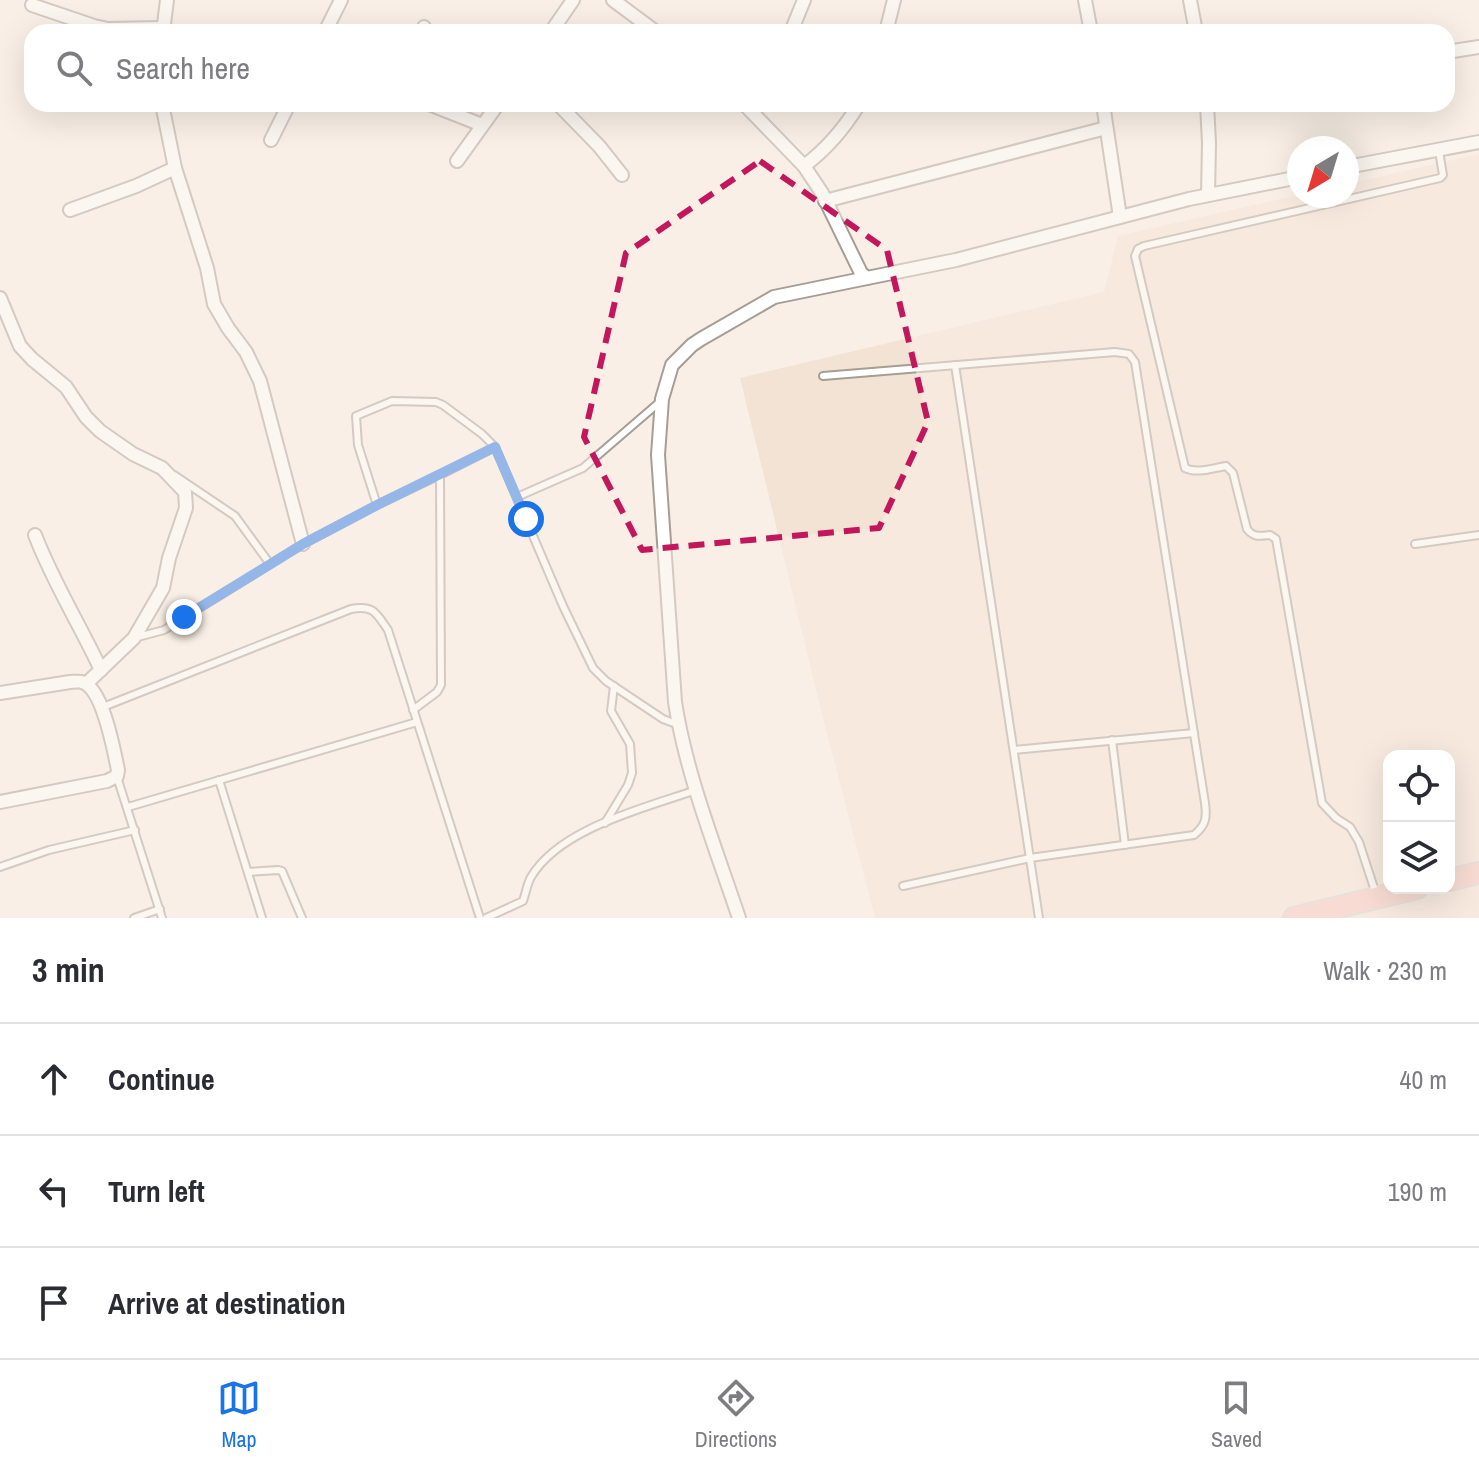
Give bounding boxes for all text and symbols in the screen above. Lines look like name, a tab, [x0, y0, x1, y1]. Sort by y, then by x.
search box	[24, 24, 1455, 112]
icon: search	[52, 46, 96, 90]
text: Search here	[116, 48, 250, 88]
north arrow	[1287, 136, 1359, 208]
route start	[508, 501, 544, 537]
route end	[166, 599, 202, 635]
map controls	[1383, 750, 1455, 894]
button: locate	[1383, 750, 1455, 822]
button: layers	[1383, 822, 1455, 894]
text: 3 min	[32, 947, 105, 993]
text: Walk · 230 m	[1323, 953, 1447, 988]
icon: ahead	[32, 1057, 76, 1101]
text: Continue	[108, 1059, 215, 1099]
text: 40 m	[1400, 1062, 1447, 1097]
icon: left	[32, 1169, 76, 1213]
text: Turn left	[108, 1171, 205, 1211]
text: 190 m	[1388, 1174, 1447, 1209]
icon: arrive	[32, 1281, 76, 1325]
text: Arrive at destination	[108, 1283, 346, 1323]
tab: Map	[217, 1376, 261, 1454]
tab: Directions	[695, 1376, 777, 1454]
tab: Saved	[1211, 1376, 1262, 1454]

